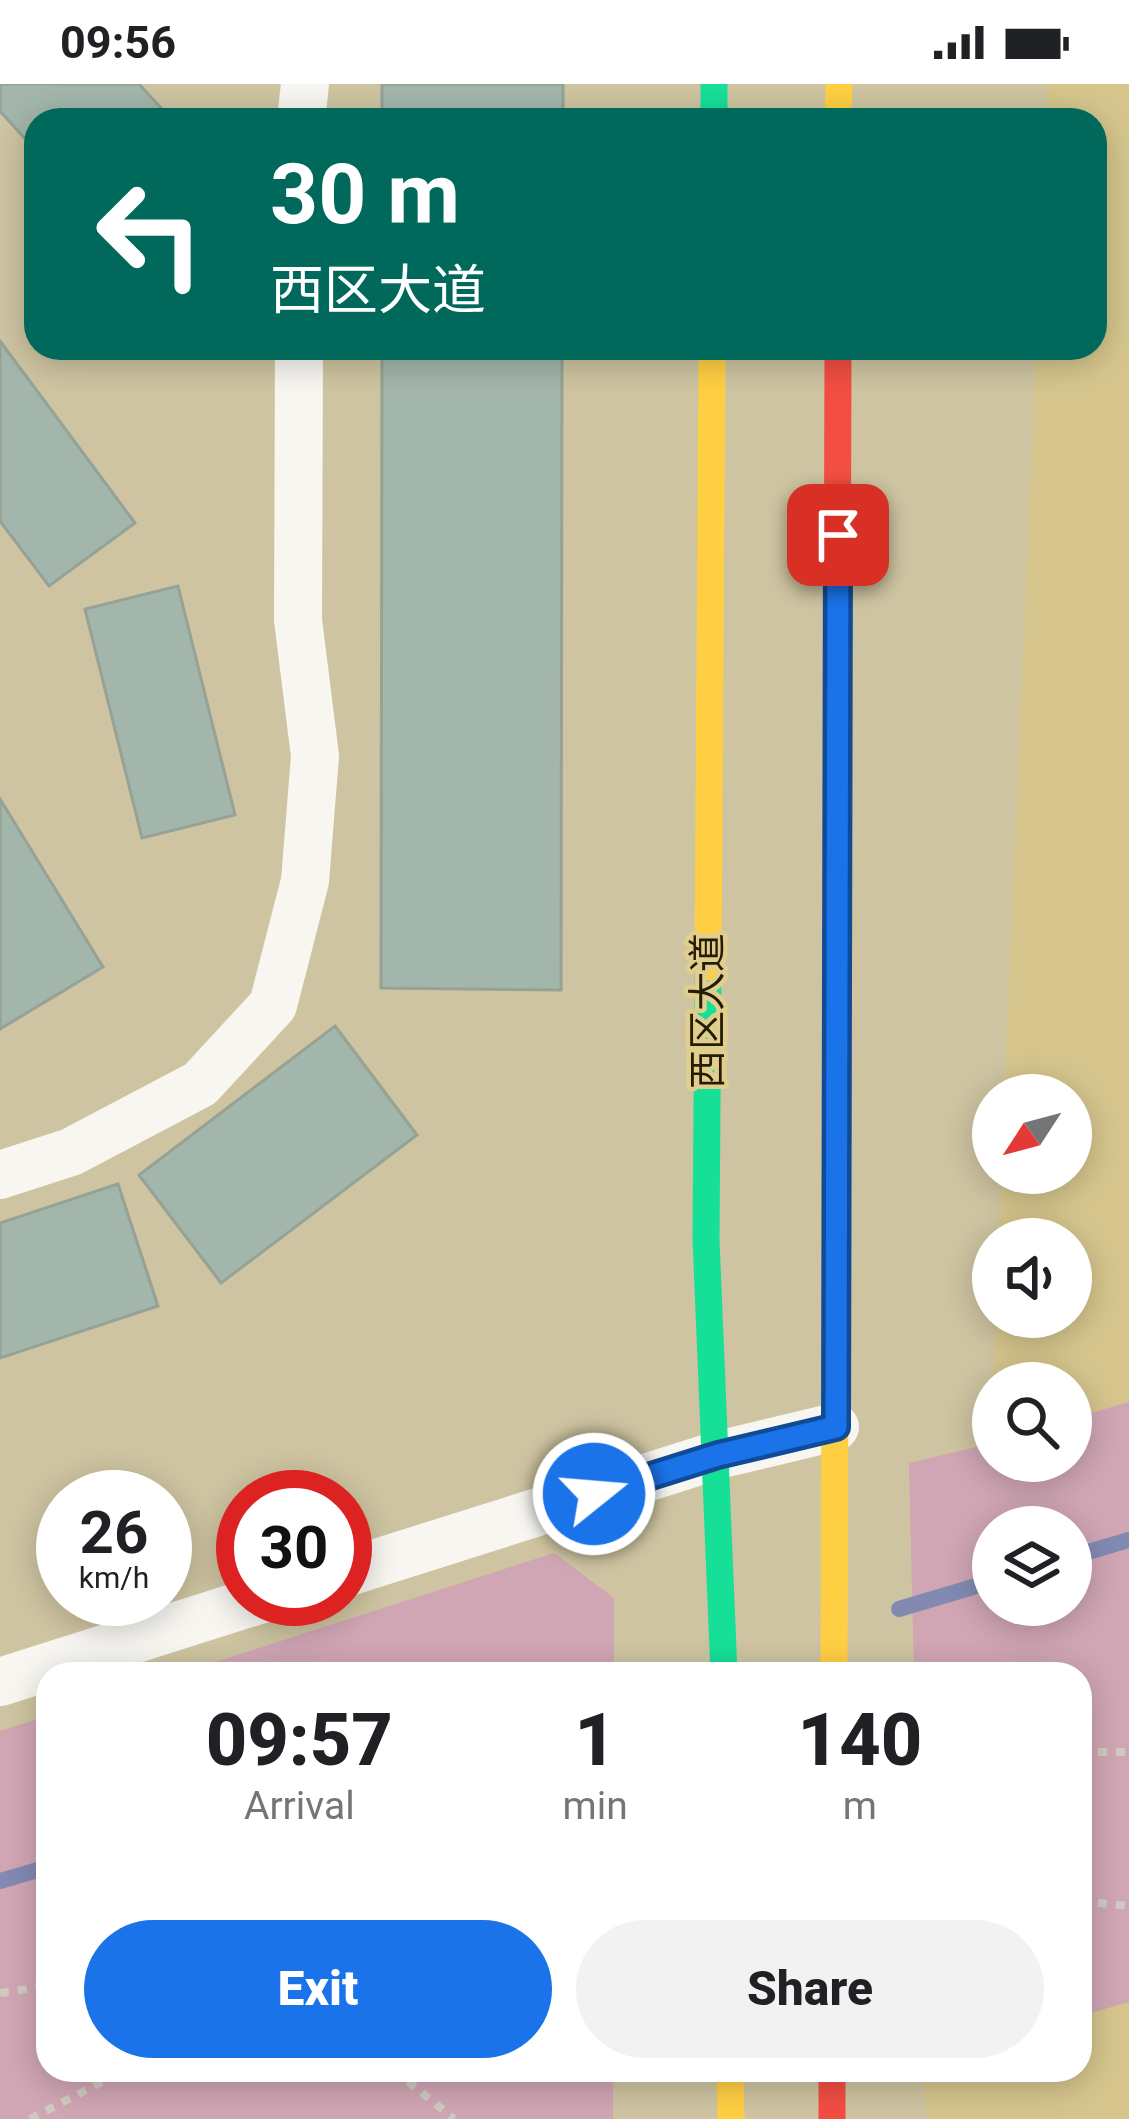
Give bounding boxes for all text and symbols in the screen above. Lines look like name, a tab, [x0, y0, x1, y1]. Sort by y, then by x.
text: 09:56	[60, 16, 176, 69]
text: 30 m	[270, 145, 460, 244]
icon: left	[72, 156, 228, 312]
text: 西区大道	[270, 259, 486, 322]
pin	[787, 484, 889, 586]
icon: arrive	[805, 502, 871, 568]
street label: 西区大道	[685, 933, 731, 1089]
north arrow	[972, 1074, 1092, 1194]
map controls	[972, 1074, 1092, 1626]
button: sound	[972, 1218, 1092, 1338]
button: search	[972, 1362, 1092, 1482]
position arrow	[531, 1431, 657, 1557]
speed limit sign: 30	[216, 1470, 372, 1626]
text: 26	[80, 1497, 148, 1568]
button: layers	[972, 1506, 1092, 1626]
text: km/h	[79, 1560, 149, 1595]
text: 09:57	[206, 1698, 393, 1783]
text: 1	[574, 1698, 616, 1783]
text: 140	[798, 1698, 922, 1783]
text: Arrival	[244, 1783, 355, 1829]
text: min	[563, 1783, 628, 1829]
text: m	[843, 1783, 877, 1829]
button: Exit	[84, 1920, 552, 2058]
button: Share	[576, 1920, 1044, 2058]

